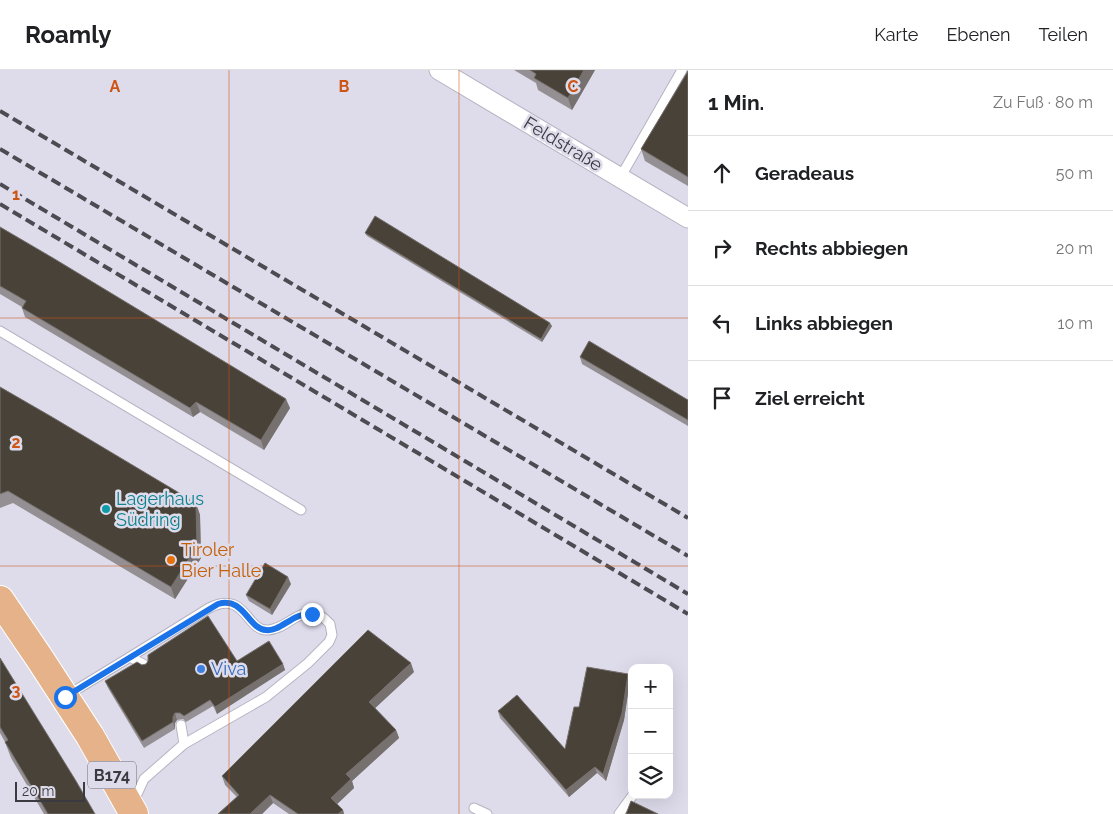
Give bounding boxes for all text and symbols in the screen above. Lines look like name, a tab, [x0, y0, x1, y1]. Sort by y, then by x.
text: Roamly	[25, 20, 111, 49]
text: Karte	[874, 24, 918, 45]
text: Ebenen	[946, 24, 1011, 45]
text: Teilen	[1039, 24, 1088, 45]
text: A	[110, 77, 121, 96]
text: B	[339, 77, 350, 96]
text: C	[568, 77, 579, 96]
text: 1 Min.	[708, 90, 764, 115]
text: Zu Fuß · 80 m	[993, 93, 1093, 112]
street label: Feldstraße	[520, 112, 607, 175]
icon: ahead	[708, 159, 736, 187]
text: Geradeaus	[755, 162, 854, 184]
text: 50 m	[1056, 164, 1093, 183]
text: 1	[12, 185, 20, 204]
icon: right	[708, 234, 736, 262]
text: Rechts abbiegen	[755, 237, 908, 259]
text: 20 m	[1056, 239, 1093, 258]
icon: left	[708, 309, 736, 337]
text: Links abbiegen	[755, 312, 893, 334]
text: 10 m	[1058, 314, 1093, 333]
icon: arrive	[708, 384, 736, 412]
text: Ziel erreicht	[755, 387, 865, 409]
text: 2	[11, 433, 21, 452]
place label: Lagerhaus Südring	[116, 488, 204, 530]
marker: Lagerhaus Südring	[100, 503, 112, 515]
place label: Tiroler Bier Halle	[181, 539, 262, 581]
marker: Tiroler Bier Halle	[165, 554, 177, 566]
route end	[301, 603, 324, 626]
place label: Viva	[211, 658, 246, 679]
marker: Viva	[195, 663, 207, 675]
map controls	[628, 664, 673, 799]
button: +	[628, 664, 673, 709]
text: 3	[12, 681, 21, 700]
route start	[54, 686, 77, 709]
button: −	[628, 709, 673, 754]
button: layers	[628, 754, 673, 799]
road number: B174	[88, 762, 136, 788]
scale bar	[15, 779, 85, 802]
text: 20 m	[22, 783, 54, 799]

